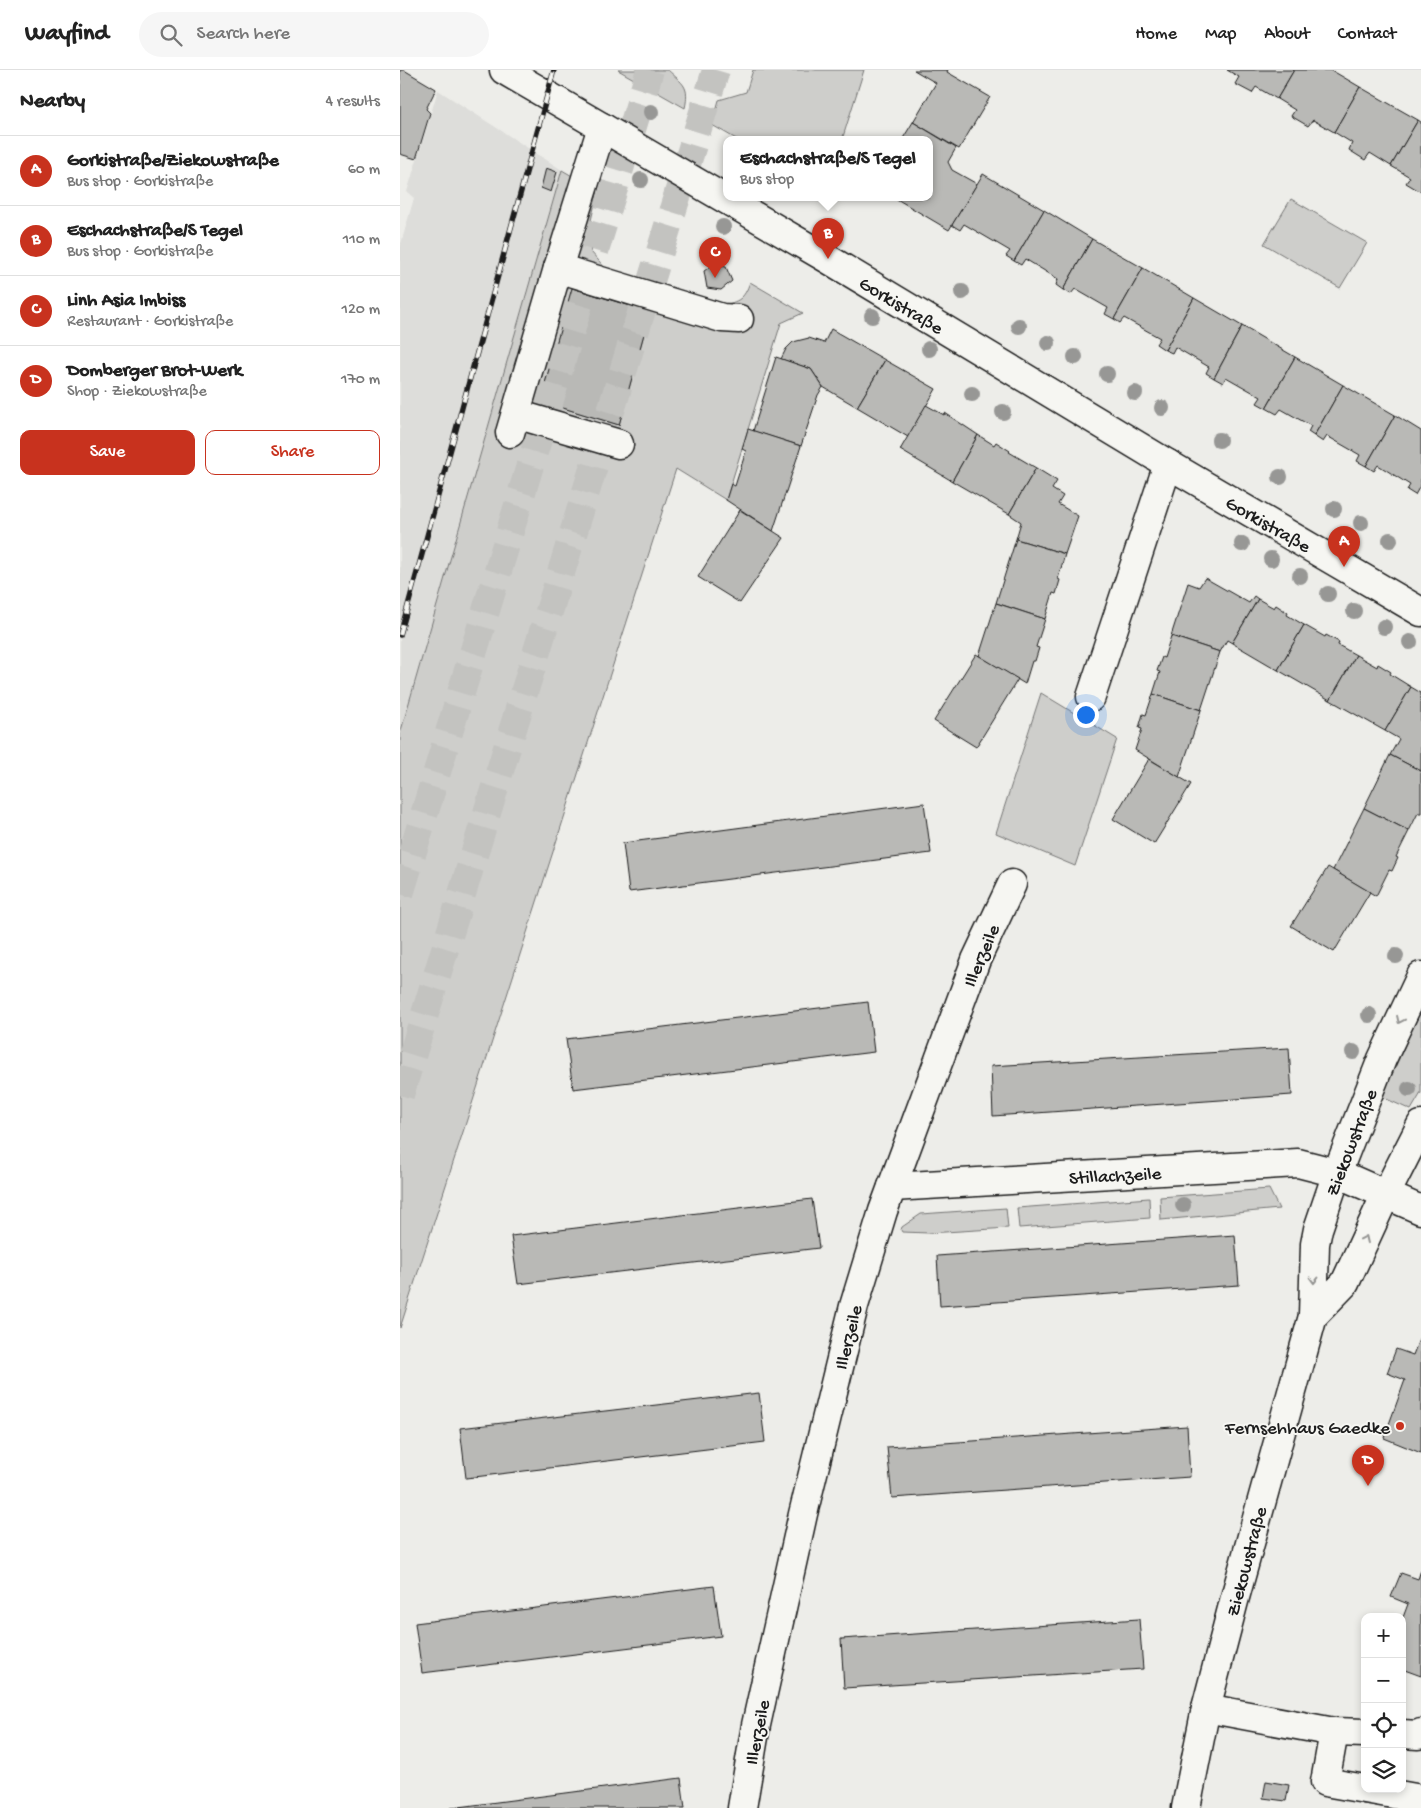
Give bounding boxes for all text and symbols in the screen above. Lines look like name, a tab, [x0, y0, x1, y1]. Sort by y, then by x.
search box	[139, 12, 489, 57]
text: Wayfind	[25, 20, 109, 49]
icon: search	[157, 21, 185, 49]
text: Search here	[197, 23, 290, 46]
text: Home	[1135, 24, 1177, 45]
text: Map	[1205, 24, 1236, 45]
text: About	[1264, 24, 1310, 45]
text: Contact	[1338, 24, 1396, 45]
text: Nearby	[20, 90, 85, 115]
text: 4 results	[325, 93, 380, 112]
popup	[723, 136, 933, 201]
text: Eschachstraße/S Tegel	[740, 148, 916, 171]
text: Gorkistraße/Ziekowstraße	[67, 150, 279, 173]
text: A	[31, 161, 41, 180]
text: 60 m	[348, 161, 380, 180]
text: Bus stop	[740, 171, 794, 190]
text: Bus stop · Gorkistraße	[67, 173, 213, 192]
pin: B	[812, 218, 844, 259]
text: Eschachstraße/S Tegel	[67, 220, 243, 243]
text: B	[32, 231, 40, 250]
text: 110 m	[343, 231, 380, 250]
pin: C	[699, 237, 731, 278]
text: Bus stop · Gorkistraße	[67, 243, 213, 262]
street label: Gorkistraße	[854, 273, 947, 341]
text: Linh Asia Imbiss	[67, 290, 185, 313]
text: C	[32, 301, 40, 320]
text: 120 m	[341, 301, 380, 320]
text: Restaurant · Gorkistraße	[67, 313, 233, 332]
text: Domberger Brot-Werk	[67, 360, 242, 383]
text: D	[31, 371, 41, 390]
text: 170 m	[341, 371, 380, 390]
text: Shop · Ziekowstraße	[67, 383, 207, 402]
button: Save	[20, 430, 195, 475]
button: Share	[205, 430, 380, 475]
street label: Gorkistraße	[1221, 492, 1314, 560]
pin: A	[1328, 526, 1360, 567]
your location	[1073, 702, 1099, 728]
street label: Illerzeile	[960, 921, 1007, 991]
one-way arrow	[1396, 1015, 1406, 1024]
street label: Ziekowstraße	[1322, 1086, 1384, 1200]
street label: Stillachzeile	[1068, 1164, 1162, 1191]
one-way arrow	[1359, 1235, 1369, 1244]
one-way arrow	[1309, 1276, 1319, 1284]
street label: Illerzeile	[831, 1303, 870, 1373]
place label: Fernsehhaus Gaedke	[1224, 1418, 1390, 1441]
marker: Fernsehhaus Gaedke	[1394, 1420, 1406, 1432]
pin: D	[1352, 1445, 1384, 1486]
street label: Ziekowstraße	[1223, 1504, 1274, 1619]
map controls	[1361, 1613, 1406, 1793]
button: +	[1361, 1613, 1406, 1658]
button: −	[1361, 1658, 1406, 1703]
street label: Illerzeile	[742, 1698, 777, 1767]
button: locate	[1361, 1703, 1406, 1748]
button: layers	[1361, 1748, 1406, 1793]

